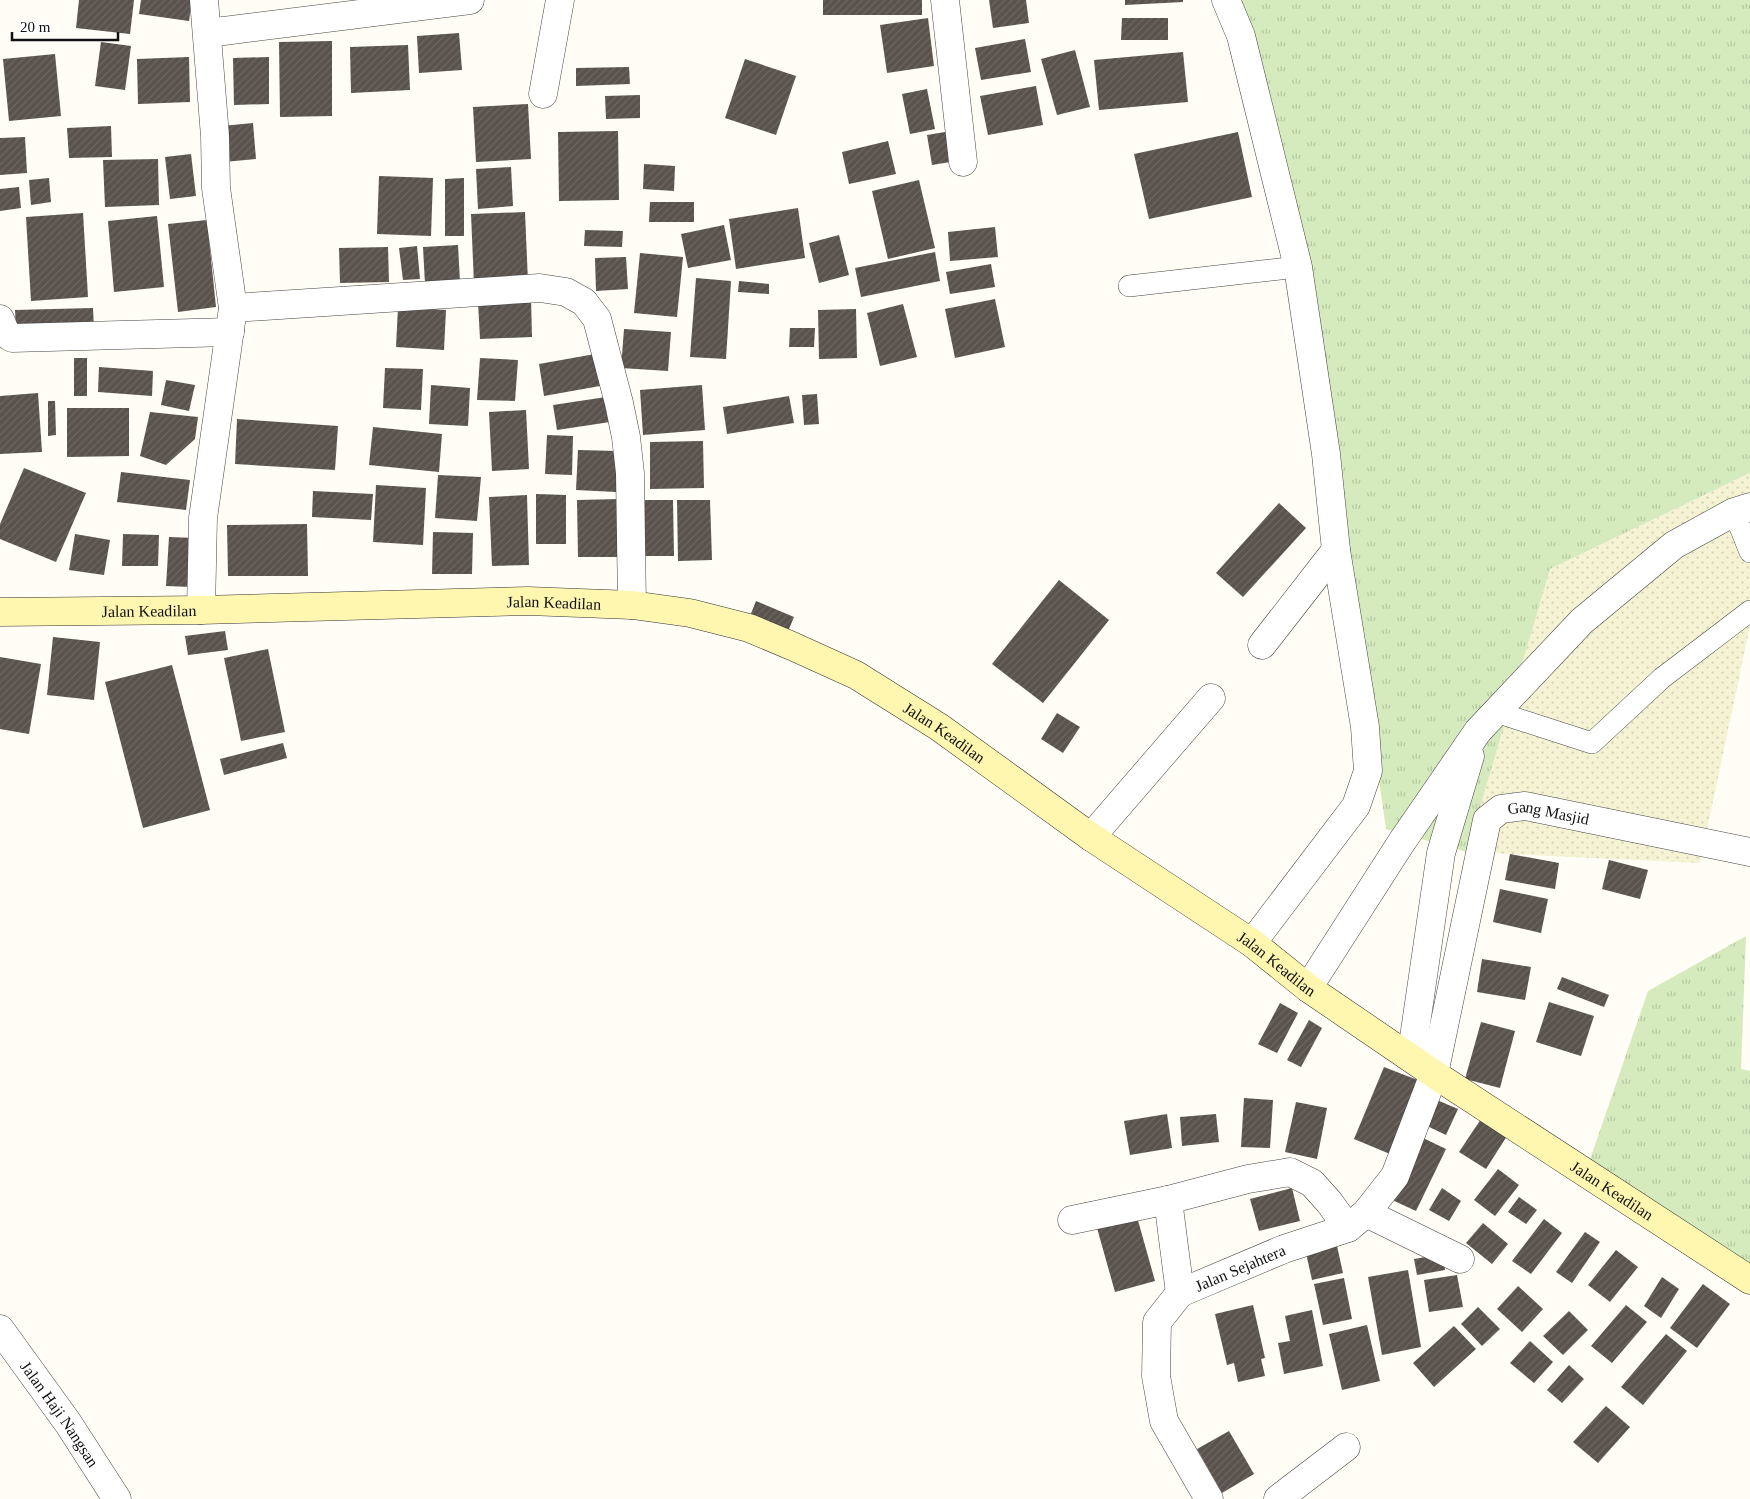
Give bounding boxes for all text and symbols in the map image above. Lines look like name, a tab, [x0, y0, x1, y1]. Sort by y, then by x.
scale bar	[12, 10, 119, 42]
text: 20 m	[20, 19, 51, 35]
street label: Jalan Keadilan	[506, 592, 601, 612]
street label: Jalan Keadilan	[102, 602, 196, 619]
street label: Jalan Keadilan	[901, 699, 988, 766]
street label: Gang Masjid	[1506, 797, 1591, 827]
street label: Jalan Keadilan	[1235, 928, 1319, 999]
street label: Jalan Keadilan	[1568, 1157, 1657, 1223]
street label: Jalan Sejahtera	[1192, 1241, 1288, 1294]
street label: Jalan Haji Nangsan	[18, 1358, 102, 1470]

